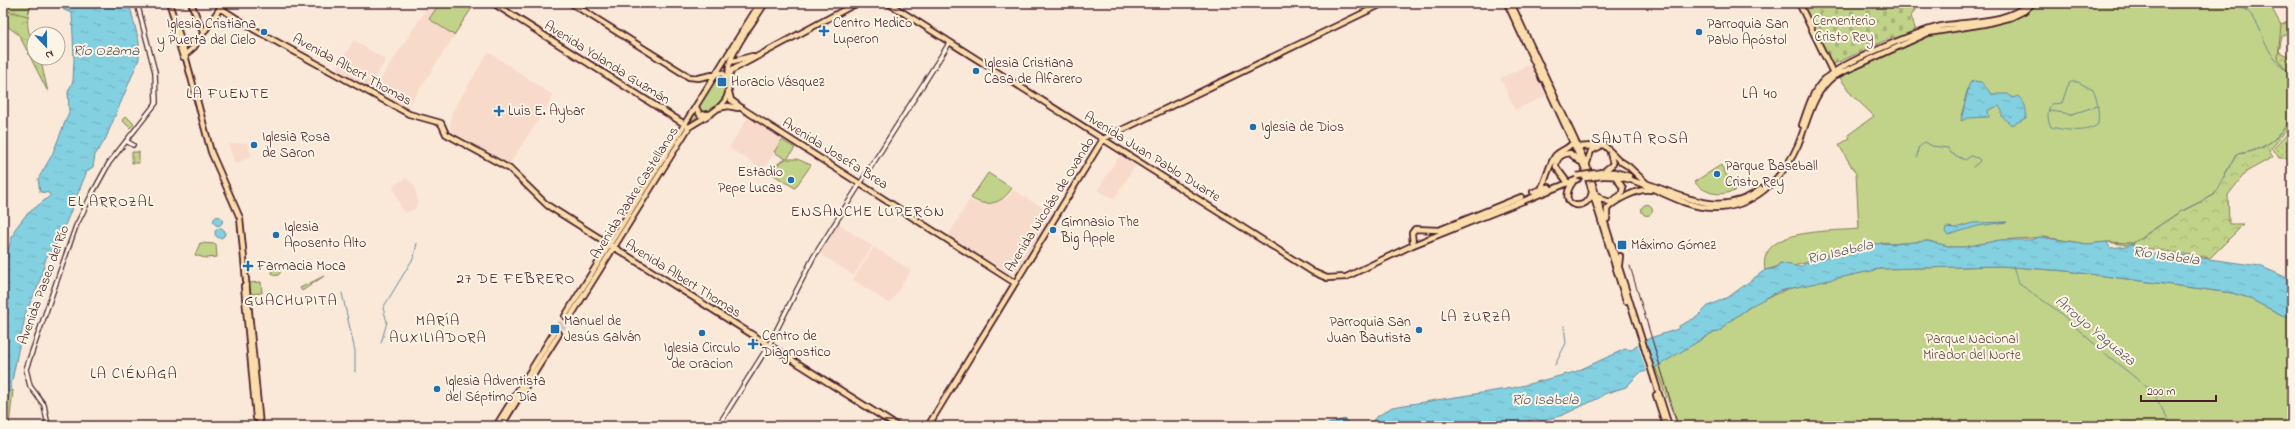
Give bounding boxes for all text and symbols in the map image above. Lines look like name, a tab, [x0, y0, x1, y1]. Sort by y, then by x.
park label: Cementerio Cristo Rey	[1812, 11, 1876, 49]
place label: Centro Medico Luperon	[833, 13, 912, 50]
place label: Iglesia Cristiana y Puerta del Cielo	[157, 14, 256, 52]
place label: Parroquia San Pablo Apóstol	[1707, 14, 1789, 51]
street label: Avenida Yolanda Guzmán	[540, 16, 674, 110]
marker: Centro Medico Luperon	[818, 25, 830, 37]
north arrow	[26, 26, 66, 66]
marker: Iglesia Cristiana y Puerta del Cielo	[259, 27, 269, 37]
marker: Parroquia San Pablo Apóstol	[1694, 27, 1704, 37]
street label: Avenida Albert Thomas	[288, 28, 416, 112]
water label: Río Ozama	[73, 40, 140, 62]
text: N	[43, 46, 56, 63]
place label: Iglesia Cristiana Casa de Alfarero	[984, 53, 1082, 90]
marker: Iglesia Cristiana Casa de Alfarero	[971, 66, 981, 76]
place label: Horacio Vásquez	[731, 72, 825, 93]
marker: Horacio Vásquez	[716, 76, 728, 88]
district label: LA FUENTE	[186, 83, 270, 105]
district label: LA 40	[1742, 83, 1778, 105]
place label: Luis E. Aybar	[508, 101, 585, 123]
marker: Luis E. Aybar	[493, 105, 505, 117]
street label: Avenida Juan Pablo Duarte	[1079, 106, 1225, 208]
street label: Avenida Josefa Brea	[778, 113, 892, 195]
place label: Iglesia de Dios	[1261, 117, 1344, 139]
marker: Iglesia de Dios	[1248, 122, 1258, 132]
street label: Avenida Padre Castellanos	[586, 123, 684, 263]
place label: Iglesia Rosa de Saron	[262, 127, 330, 164]
district label: SANTA ROSA	[1591, 128, 1689, 150]
street label: Avenida Nicolás de Ovando	[1000, 133, 1100, 277]
marker: Iglesia Rosa de Saron	[249, 140, 259, 150]
place label: Parque Baseball Cristo Rey	[1725, 156, 1818, 194]
place label: Estadio Pepe Lucas	[718, 162, 783, 199]
marker: Parque Baseball Cristo Rey	[1712, 169, 1722, 179]
marker: Estadio Pepe Lucas	[786, 175, 796, 185]
district label: EL ARROZAL	[68, 191, 154, 213]
district label: ENSANCHE LUPERÓN	[791, 201, 945, 223]
place label: Gimnasio The Big Apple	[1060, 212, 1140, 250]
place label: Iglesia Aposento Alto	[284, 217, 366, 254]
street label: Avenida Paseo del Río	[13, 222, 75, 348]
marker: Gimnasio The Big Apple	[1048, 225, 1058, 235]
marker: Iglesia Aposento Alto	[271, 230, 281, 240]
water label: Río Isabela	[1805, 234, 1876, 270]
street label: Avenida Albert Thomas	[621, 235, 745, 323]
place label: Máximo Gómez	[1631, 235, 1716, 256]
marker: Máximo Gómez	[1616, 239, 1628, 251]
water label: Río Isabela	[2131, 240, 2202, 272]
place label: Farmacia Moca	[256, 256, 346, 277]
marker: Farmacia Moca	[242, 260, 254, 272]
district label: 27 DE FEBRERO	[457, 268, 575, 290]
district label: GUACHUPITA	[244, 290, 338, 312]
water label: Arroyo Yaguaza	[2049, 291, 2141, 373]
district label: LA ZURZA	[1441, 306, 1511, 328]
district label: MARÍA AUXILIADORA	[389, 310, 487, 349]
place label: Manuel de Jesús Galván	[564, 311, 641, 348]
place label: Parroquia San Juan Bautista	[1327, 312, 1411, 349]
marker: Manuel de Jesús Galván	[549, 323, 561, 335]
marker: Parroquia San Juan Bautista	[1414, 325, 1424, 335]
place label: Centro de Diagnostico	[761, 326, 831, 364]
marker: Iglesia Circulo de Oracion	[697, 328, 707, 338]
park label: Parque Nacional Mirador del Norte	[1923, 329, 2022, 366]
place label: Iglesia Circulo de Oracion	[664, 338, 740, 375]
marker: Centro de Diagnostico	[747, 338, 759, 350]
district label: LA CIÉNAGA	[90, 363, 178, 385]
place label: Iglesia Adventista del Séptimo Día	[445, 371, 545, 408]
scale bar	[2141, 377, 2216, 403]
text: 200 m	[2147, 383, 2176, 401]
marker: Iglesia Adventista del Séptimo Día	[432, 384, 442, 394]
water label: Río Isabela	[1511, 389, 1579, 411]

